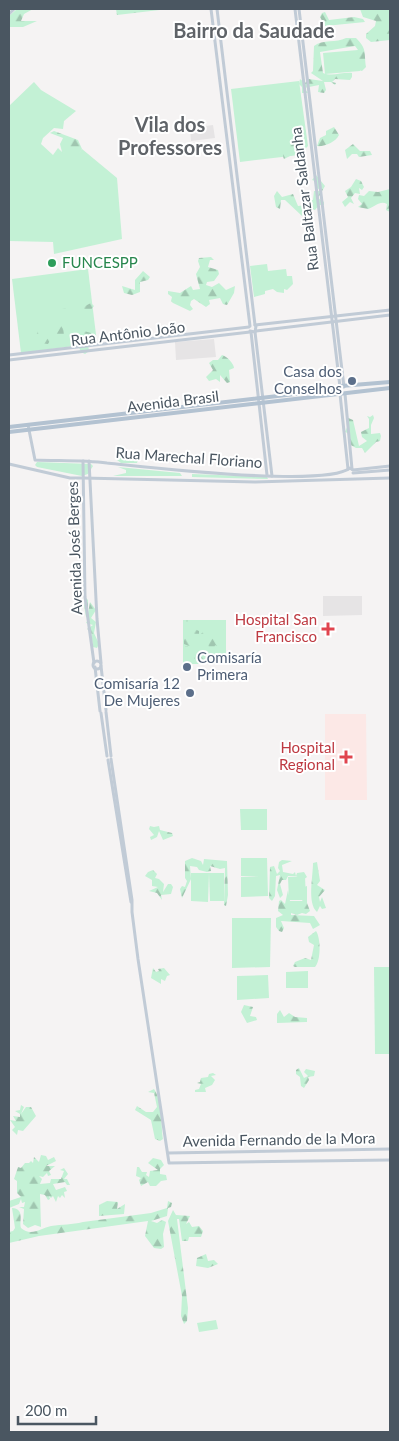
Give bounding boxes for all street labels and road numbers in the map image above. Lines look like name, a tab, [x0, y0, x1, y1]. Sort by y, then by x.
street label: Rua Baltazar Saldanha	[286, 126, 322, 272]
street label: Rua Antônio João	[70, 317, 186, 349]
street label: Avenida Brasil	[126, 386, 220, 416]
street label: Rua Marechal Floriano	[115, 443, 263, 471]
street label: Avenida José Berges	[63, 481, 85, 615]
street label: Avenida Fernando de la Mora	[182, 1128, 376, 1150]

